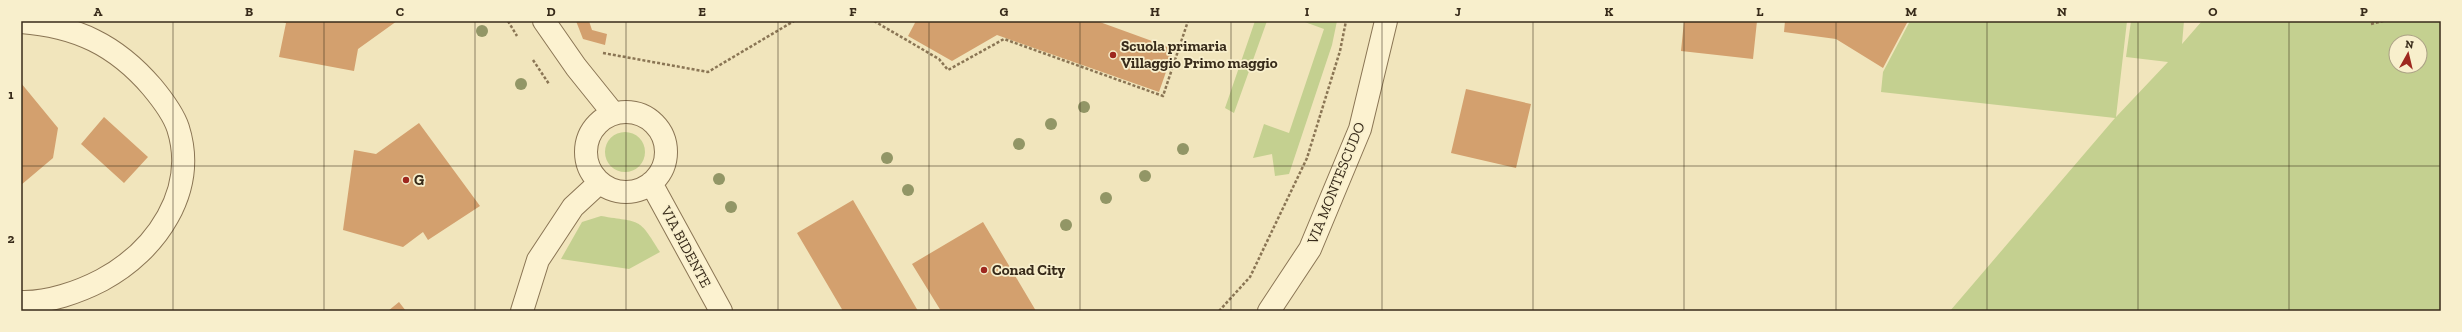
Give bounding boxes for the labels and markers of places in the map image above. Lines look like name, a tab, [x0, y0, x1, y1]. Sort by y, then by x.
place label: Scuola primaria Villaggio Primo maggio	[1121, 37, 1278, 72]
marker: Scuola primaria Villaggio Primo maggio	[1108, 50, 1118, 60]
place label: G	[414, 171, 424, 189]
marker: G	[401, 175, 411, 185]
place label: Conad City	[992, 261, 1065, 279]
marker: Conad City	[979, 265, 989, 275]

